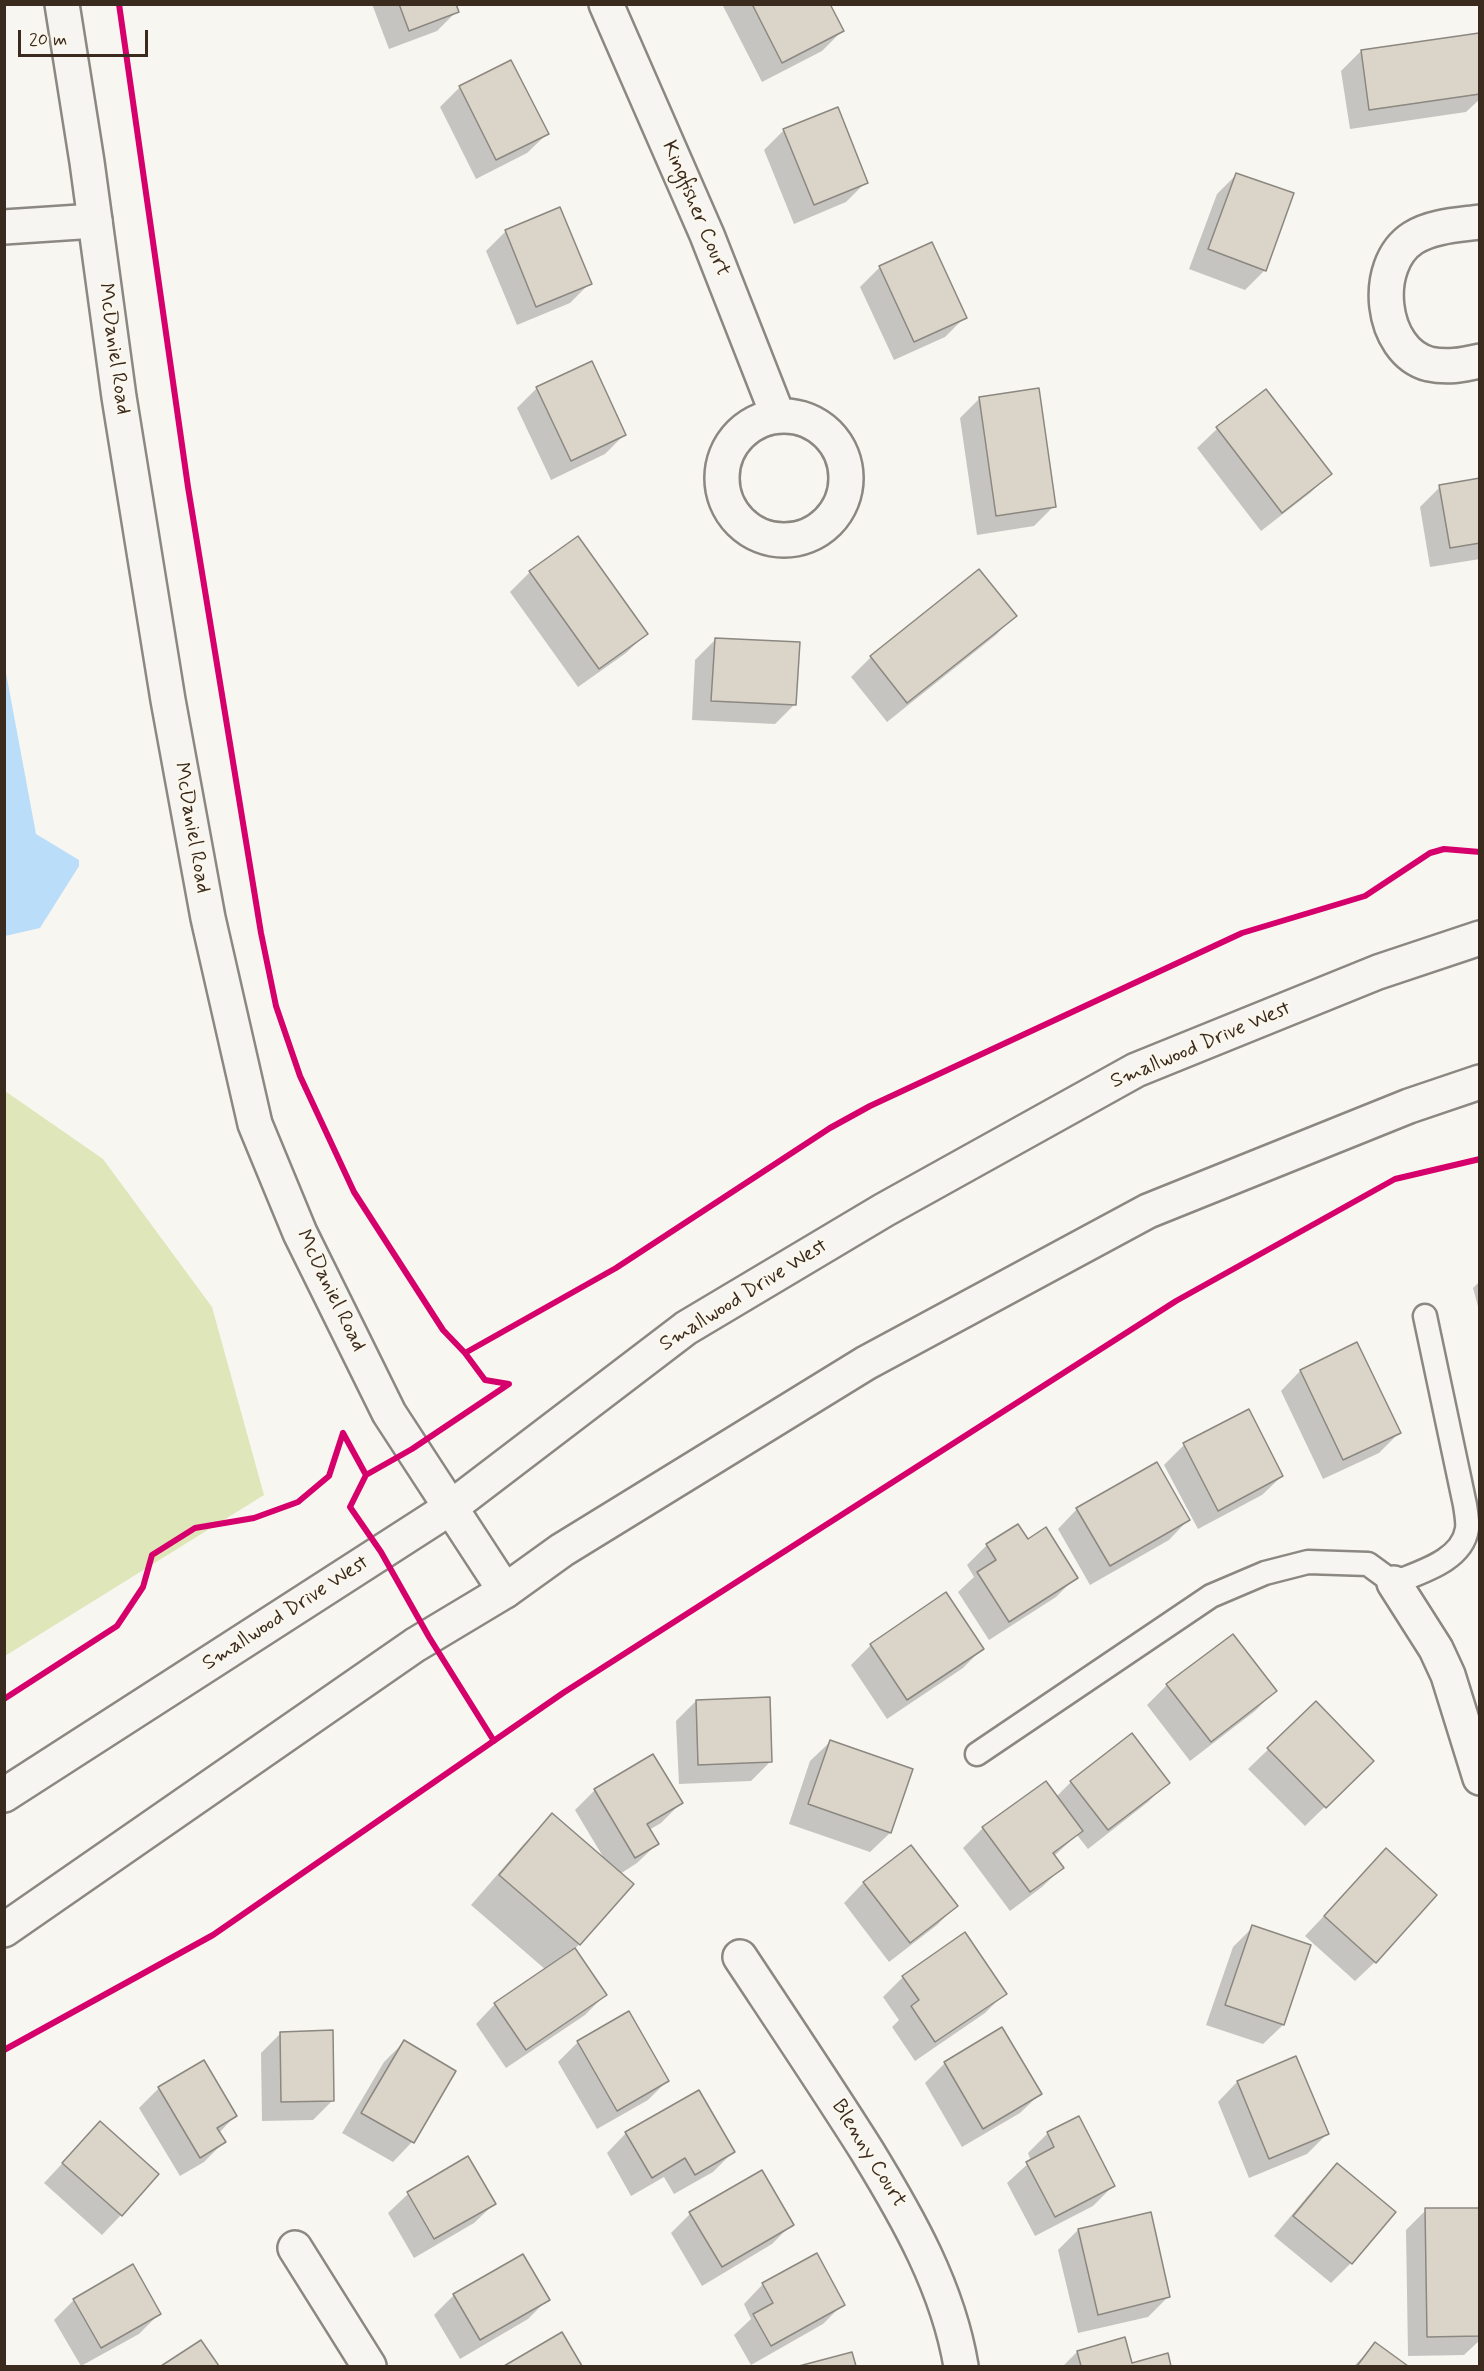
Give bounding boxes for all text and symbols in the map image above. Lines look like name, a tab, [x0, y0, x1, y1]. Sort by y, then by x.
scale bar	[21, 18, 152, 56]
text: 20 m	[29, 28, 67, 52]
street label: Kingfisher Court	[655, 137, 735, 281]
street label: McDaniel Road	[91, 282, 135, 416]
street label: McDaniel Road	[167, 761, 215, 895]
street label: Smallwood Drive West	[1107, 997, 1295, 1095]
street label: McDaniel Road	[290, 1226, 370, 1356]
street label: Smallwood Drive West	[655, 1234, 833, 1358]
street label: Smallwood Drive West	[198, 1551, 374, 1677]
street label: Blenny Court	[825, 2096, 911, 2212]

